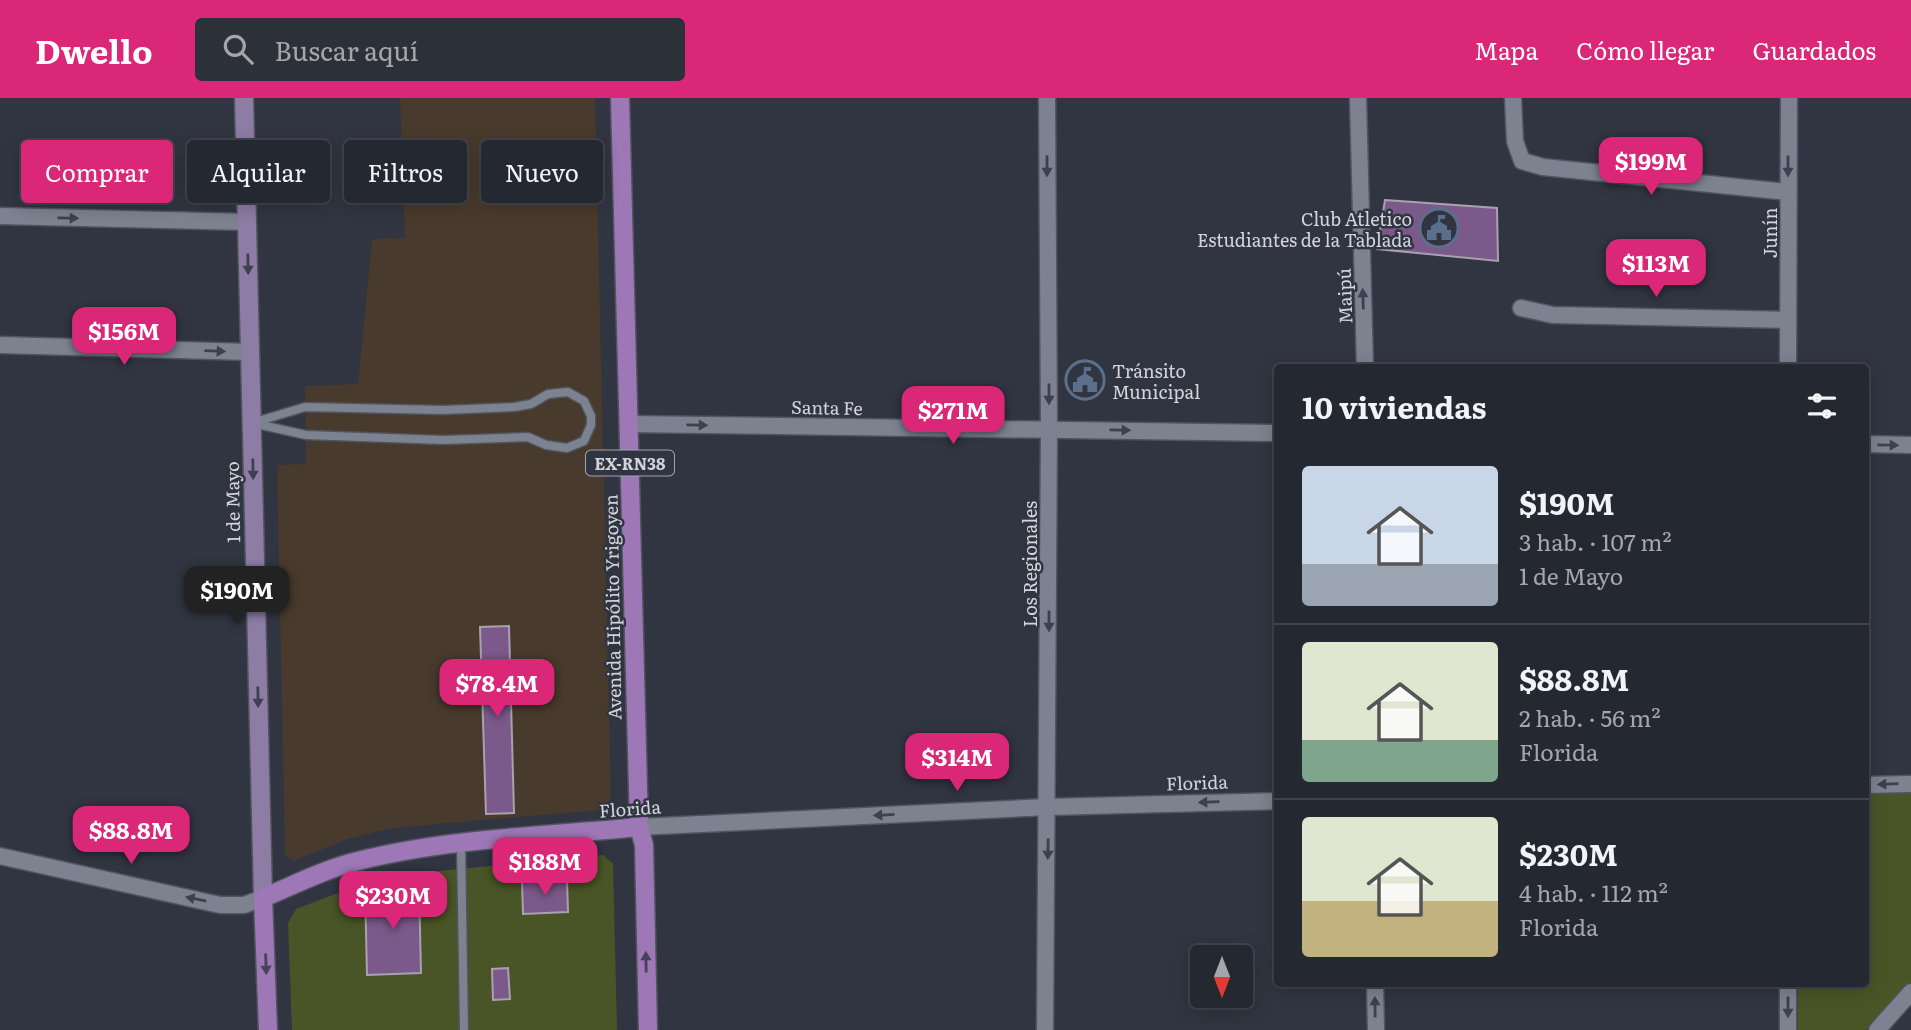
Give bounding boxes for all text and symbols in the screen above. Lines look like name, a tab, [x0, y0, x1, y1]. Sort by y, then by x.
search box	[195, 18, 685, 81]
text: Dwello	[35, 25, 153, 74]
icon: search	[219, 30, 257, 68]
text: Buscar aquí	[275, 30, 418, 69]
text: Mapa	[1474, 32, 1538, 67]
text: Cómo llegar	[1576, 32, 1714, 67]
text: Guardados	[1752, 32, 1876, 67]
pin: $199M	[1602, 138, 1700, 197]
chip: Comprar	[21, 140, 173, 203]
chip: Alquilar	[187, 140, 330, 203]
chip: Filtros	[344, 140, 467, 203]
chip: Nuevo	[481, 140, 603, 203]
text: $199M	[1615, 143, 1687, 177]
one-way arrow	[1041, 155, 1053, 177]
one-way arrow	[1782, 155, 1794, 177]
place label: Club Atletico Estudiantes de la Tablada	[1197, 205, 1412, 253]
public building icon: Club Atletico Estudiantes de la Tablada	[1418, 207, 1460, 249]
street label: Junín	[1756, 208, 1783, 258]
one-way arrow	[57, 212, 79, 224]
pin: $113M	[1607, 240, 1705, 299]
text: $113M	[1622, 245, 1690, 279]
one-way arrow	[242, 253, 254, 275]
street label: Maipú	[1330, 268, 1358, 324]
one-way arrow	[1358, 288, 1369, 310]
pin: $156M	[75, 308, 173, 367]
text: $156M	[88, 313, 160, 347]
one-way arrow	[204, 346, 226, 357]
place label: Tránsito Municipal	[1112, 357, 1200, 405]
public building icon: Tránsito Municipal	[1064, 359, 1106, 401]
one-way arrow	[1043, 383, 1055, 405]
text: 10 viviendas	[1302, 384, 1486, 428]
pin: $271M	[904, 386, 1002, 446]
icon: filters	[1803, 387, 1841, 425]
text: $271M	[918, 392, 988, 426]
street label: Santa Fe	[791, 393, 863, 421]
one-way arrow	[686, 419, 708, 431]
one-way arrow	[1110, 424, 1132, 435]
one-way arrow	[1877, 439, 1899, 451]
road number: EX-RN38	[586, 450, 674, 476]
one-way arrow	[247, 459, 258, 481]
street label: 1 de Mayo	[218, 461, 246, 543]
text: $190M	[1519, 480, 1615, 524]
street label: Avenida Hipólito Yrigoyen	[597, 494, 627, 720]
icon: home	[1358, 494, 1442, 578]
street label: Los Regionales	[1016, 501, 1043, 627]
text: 3 hab. · 107 m²	[1519, 524, 1672, 558]
text: 1 de Mayo	[1519, 558, 1623, 592]
pin: $190M	[188, 566, 286, 626]
text: $190M	[200, 572, 274, 606]
one-way arrow	[1043, 610, 1054, 632]
text: $88.8M	[1519, 656, 1629, 700]
pin: $78.4M	[440, 660, 554, 719]
text: $78.4M	[455, 665, 539, 699]
icon: home	[1358, 670, 1442, 754]
one-way arrow	[252, 686, 264, 708]
text: 2 hab. · 56 m²	[1519, 700, 1661, 734]
pin: $314M	[908, 734, 1006, 793]
text: Florida	[1519, 734, 1598, 768]
text: $314M	[921, 739, 993, 773]
street label: Florida	[1165, 767, 1229, 797]
one-way arrow	[1877, 779, 1899, 790]
street label: Florida	[598, 792, 662, 824]
one-way arrow	[1198, 797, 1220, 808]
pin: $88.8M	[74, 806, 188, 866]
one-way arrow	[873, 810, 895, 821]
text: $88.8M	[89, 812, 173, 846]
text: $230M	[1519, 831, 1618, 875]
pin: $188M	[496, 838, 594, 897]
one-way arrow	[1042, 838, 1053, 860]
text: $188M	[508, 843, 582, 877]
icon: home	[1358, 845, 1442, 929]
pin: $230M	[344, 872, 442, 931]
text: 4 hab. · 112 m²	[1519, 875, 1668, 909]
text: $230M	[355, 877, 431, 911]
one-way arrow	[185, 894, 207, 905]
text: Florida	[1519, 909, 1598, 943]
north arrow	[1190, 945, 1253, 1008]
map controls	[1190, 945, 1253, 1008]
one-way arrow	[641, 951, 652, 973]
one-way arrow	[260, 953, 271, 975]
one-way arrow	[1370, 996, 1381, 1018]
one-way arrow	[1782, 996, 1794, 1018]

